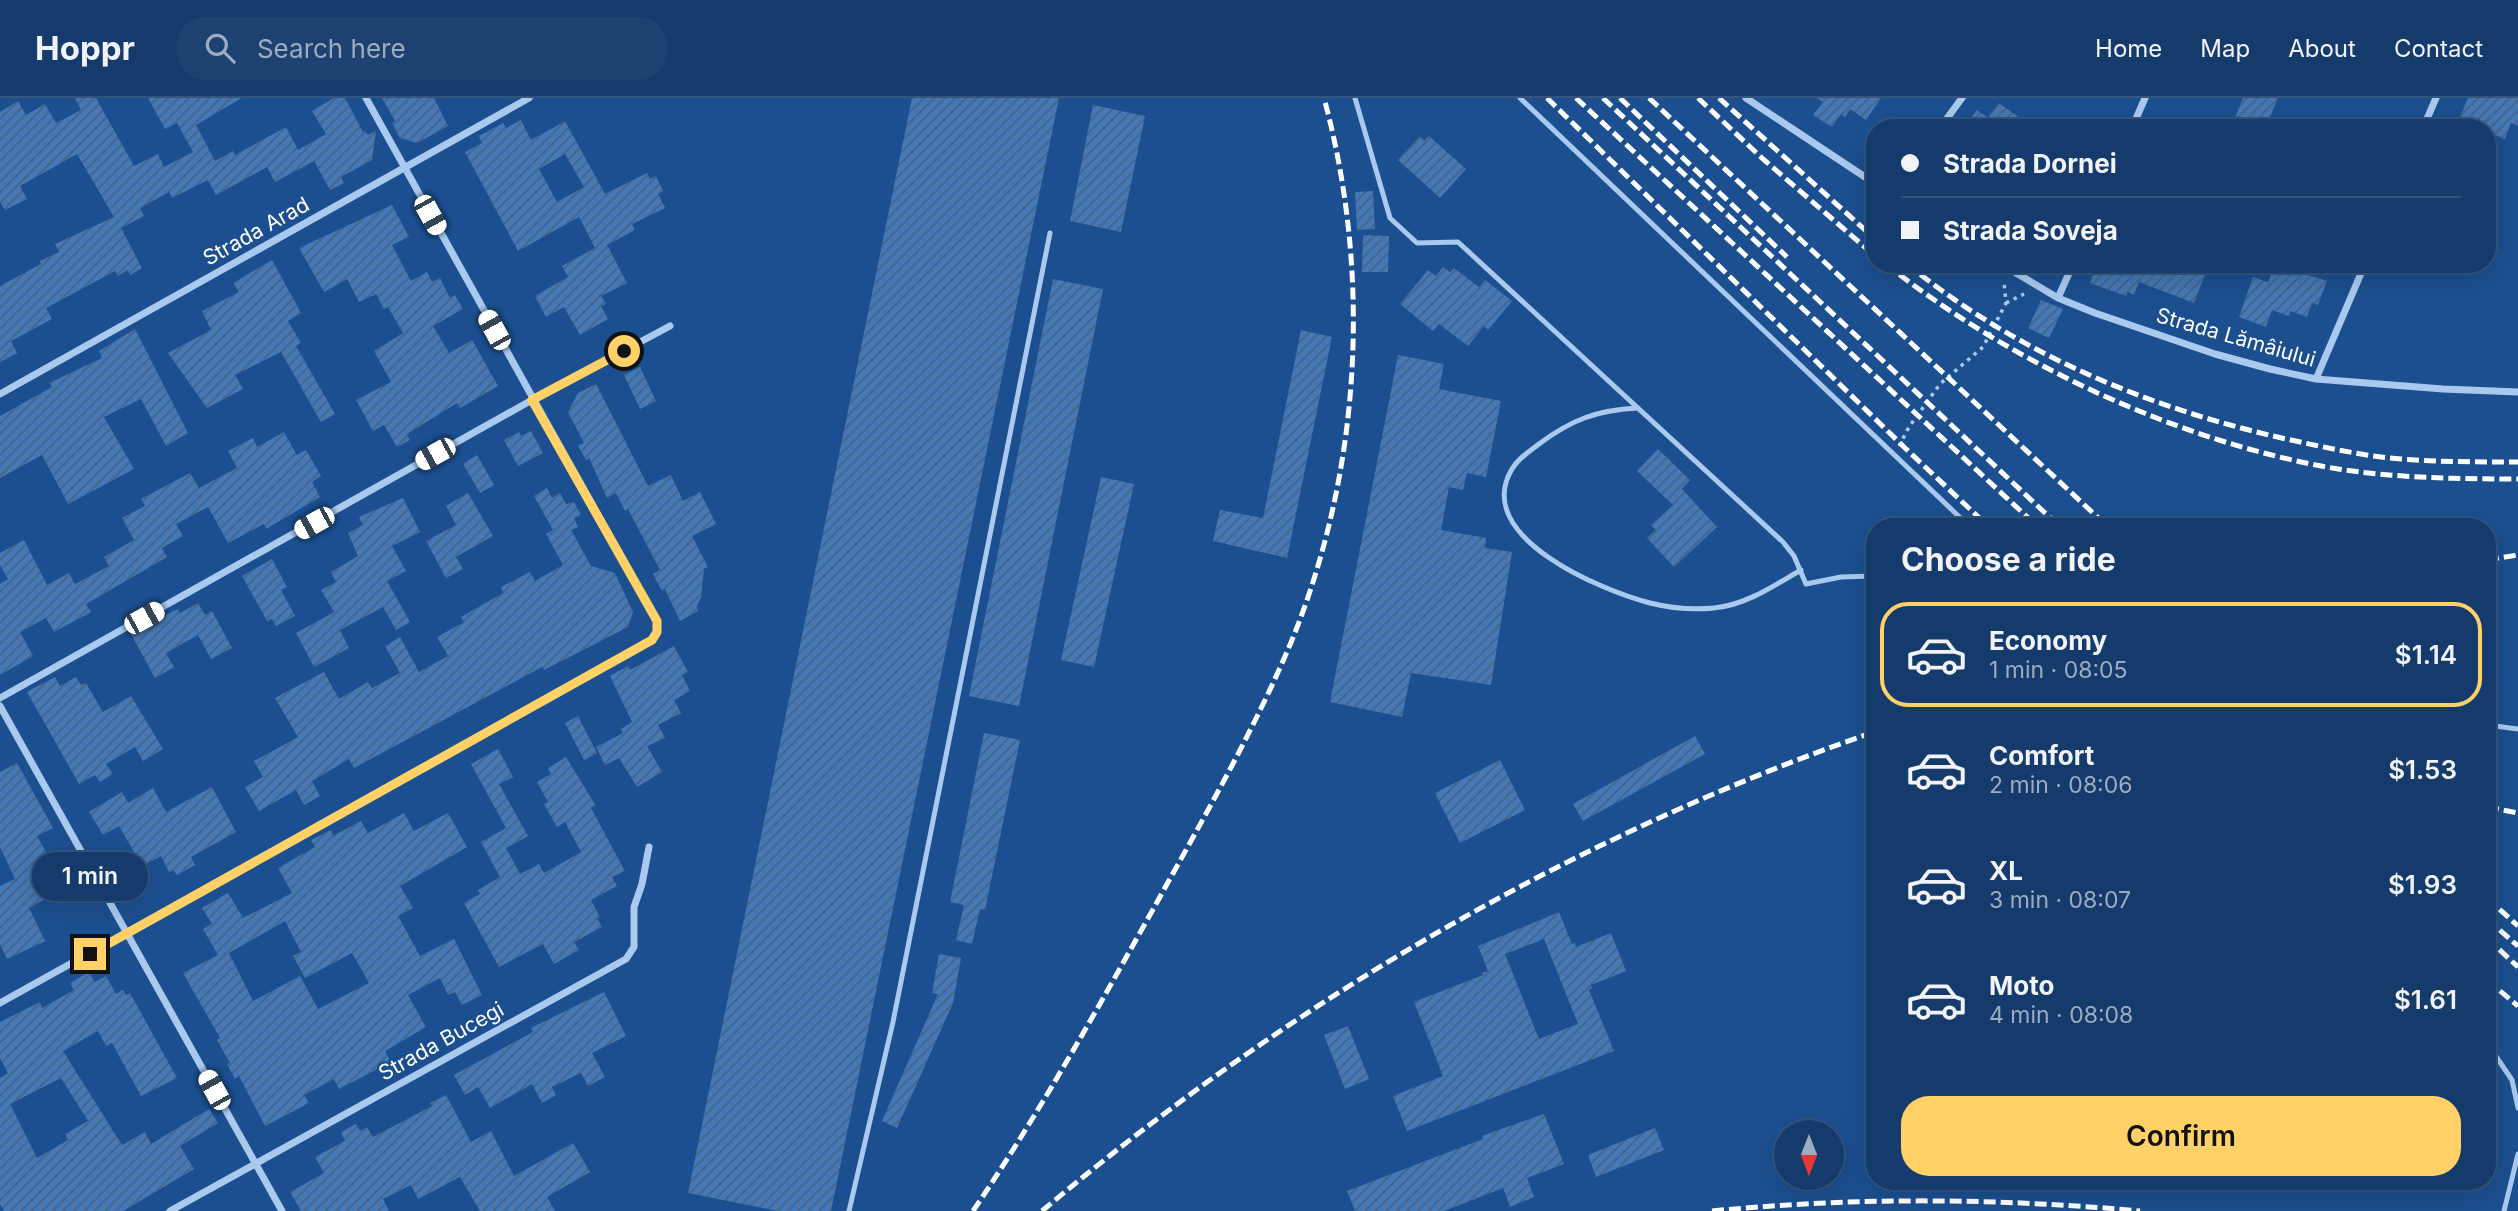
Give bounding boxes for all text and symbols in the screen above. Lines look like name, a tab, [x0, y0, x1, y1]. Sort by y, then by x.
search box	[177, 17, 667, 80]
text: Hoppr	[35, 28, 135, 68]
icon: search	[201, 29, 239, 67]
text: Search here	[257, 33, 406, 64]
text: Home	[2095, 34, 2162, 63]
text: Map	[2200, 34, 2250, 63]
text: About	[2288, 34, 2356, 63]
text: Contact	[2394, 34, 2483, 63]
text: Strada Dornei	[1943, 148, 2117, 179]
street label: Strada Arad	[198, 192, 314, 270]
car	[411, 192, 450, 238]
text: Strada Soveja	[1943, 215, 2118, 246]
street label: Strada Lămâiului	[2153, 302, 2319, 372]
car	[475, 307, 514, 353]
route start	[608, 335, 640, 367]
car	[412, 435, 459, 473]
car	[291, 504, 338, 542]
text: Choose a ride	[1901, 540, 2116, 579]
car	[121, 599, 168, 637]
icon: car	[1905, 623, 1968, 686]
text: Economy	[1989, 625, 2107, 656]
text: $1.14	[2395, 639, 2457, 670]
text: 1 min · 08:05	[1989, 656, 2128, 684]
icon: car	[1905, 738, 1968, 801]
text: Comfort	[1989, 740, 2094, 771]
text: $1.53	[2388, 754, 2457, 785]
text: 2 min · 08:06	[1989, 771, 2133, 799]
callout: 1 min	[32, 852, 148, 902]
icon: car	[1905, 853, 1968, 916]
text: XL	[1989, 855, 2023, 886]
text: 1 min	[62, 862, 118, 890]
text: $1.93	[2388, 869, 2457, 900]
text: 3 min · 08:07	[1989, 886, 2131, 914]
route end	[74, 938, 106, 970]
icon: car	[1905, 968, 1968, 1031]
text: Moto	[1989, 970, 2054, 1001]
text: $1.61	[2394, 984, 2457, 1015]
street label: Strada Bucegi	[374, 996, 508, 1086]
text: 4 min · 08:08	[1989, 1001, 2133, 1029]
car	[195, 1067, 234, 1113]
button: Confirm	[1901, 1096, 2461, 1176]
north arrow	[1774, 1120, 1844, 1190]
map controls	[1774, 1120, 1844, 1190]

